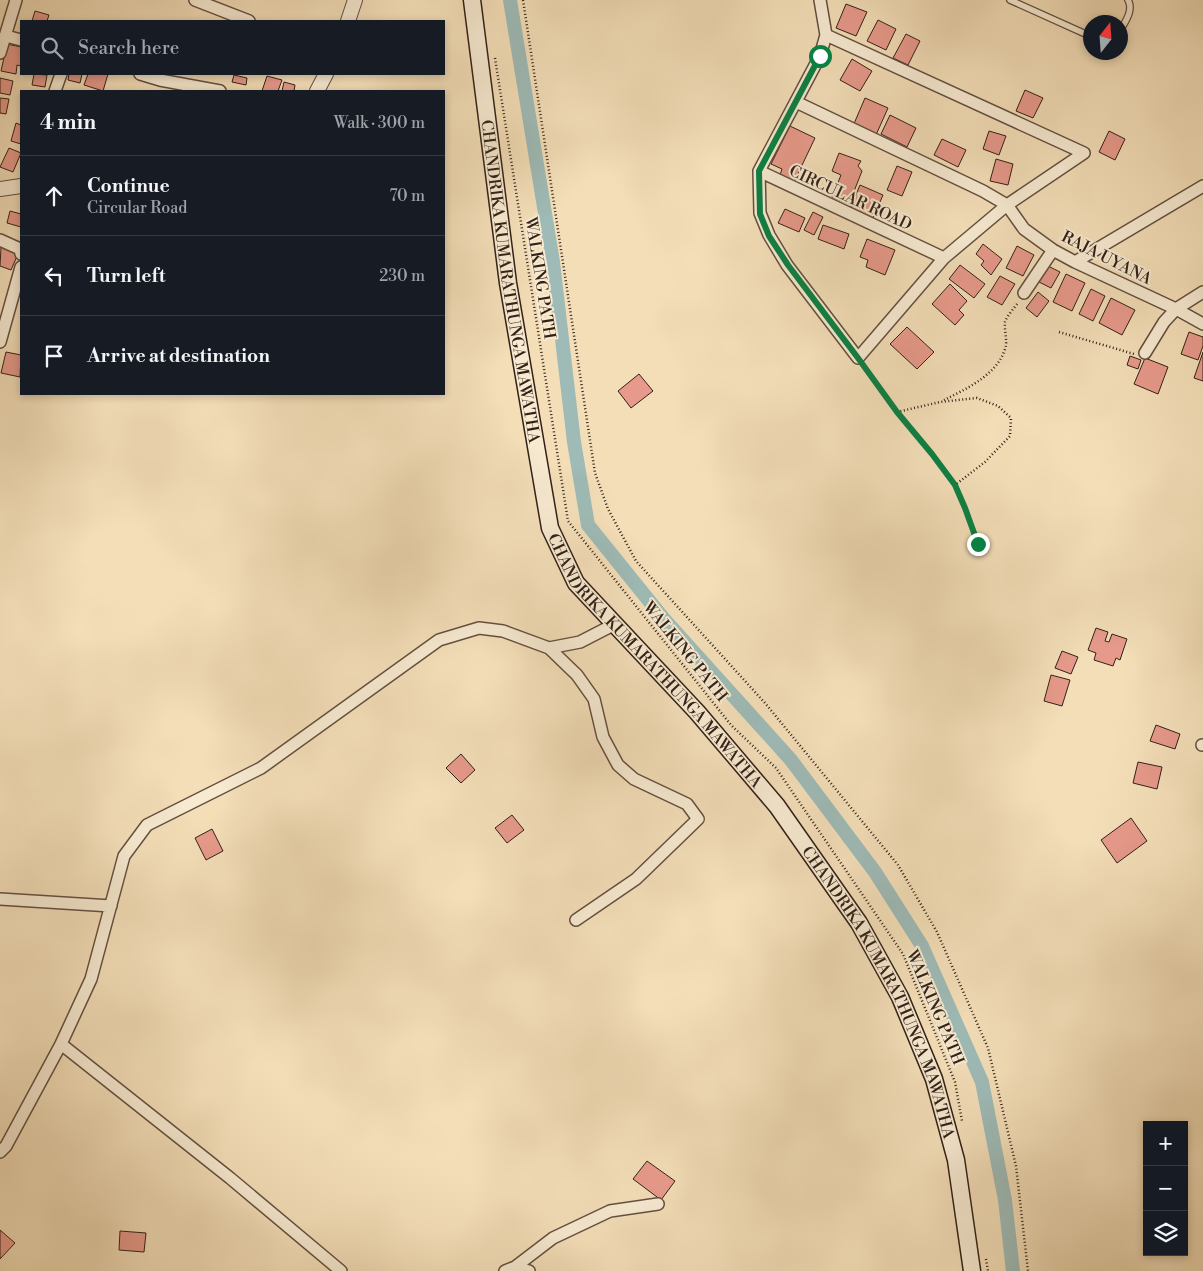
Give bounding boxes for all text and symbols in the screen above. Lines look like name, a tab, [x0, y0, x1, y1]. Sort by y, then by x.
north arrow	[1083, 15, 1128, 60]
search box	[20, 20, 445, 75]
icon: search	[38, 34, 66, 62]
text: Search here	[78, 36, 179, 60]
route start	[809, 45, 832, 68]
text: 4 min	[40, 110, 96, 136]
text: Walk · 300 m	[334, 113, 425, 133]
street label: CHANDRIKA KUMARATHUNGA MAWATHA	[476, 119, 544, 446]
street label: CIRCULAR ROAD	[786, 161, 915, 235]
text: Continue	[87, 174, 170, 198]
icon: ahead	[40, 182, 68, 210]
text: 70 m	[389, 186, 425, 206]
text: Circular Road	[87, 198, 187, 218]
street label: WALKING PATH	[520, 215, 560, 341]
street label: RAJA UYANA	[1058, 227, 1156, 290]
icon: left	[40, 262, 68, 290]
text: Turn left	[87, 264, 166, 288]
text: 230 m	[379, 266, 425, 286]
icon: arrive	[40, 342, 68, 370]
text: Arrive at destination	[87, 344, 270, 368]
street label: CHANDRIKA KUMARATHUNGA MAWATHA	[543, 530, 767, 793]
route end	[967, 533, 990, 556]
street label: WALKING PATH	[638, 597, 732, 706]
street label: CHANDRIKA KUMARATHUNGA MAWATHA	[797, 842, 959, 1142]
street label: WALKING PATH	[901, 946, 968, 1068]
map controls	[1143, 1121, 1188, 1256]
button: +	[1143, 1121, 1188, 1166]
button: −	[1143, 1166, 1188, 1211]
button: layers	[1143, 1211, 1188, 1256]

